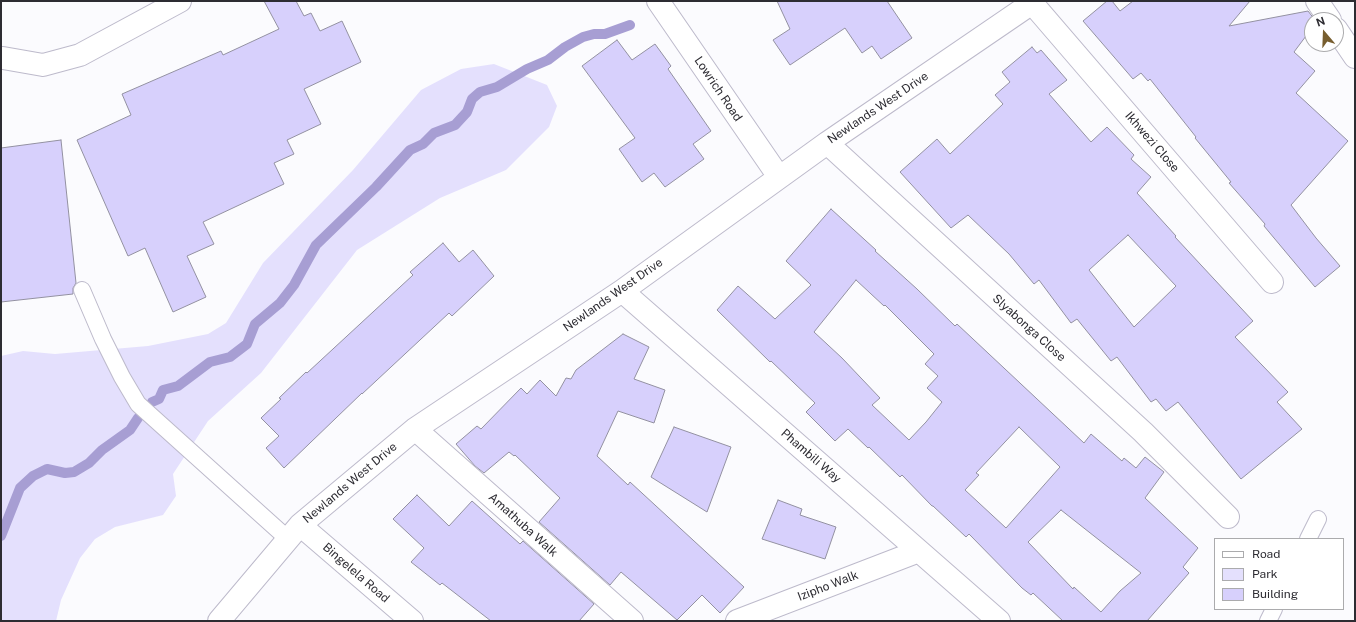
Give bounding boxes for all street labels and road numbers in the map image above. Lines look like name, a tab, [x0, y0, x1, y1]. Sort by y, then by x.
street label: Lowrich Road	[691, 54, 745, 124]
street label: Newlands West Drive	[825, 69, 931, 147]
street label: Ikhwezi Close	[1122, 109, 1182, 175]
street label: Newlands West Drive	[560, 255, 666, 335]
street label: Slyabonga Close	[990, 291, 1068, 365]
street label: Phambili Way	[778, 426, 844, 486]
street label: Newlands West Drive	[300, 439, 400, 527]
street label: Amathuba Walk	[485, 490, 561, 560]
street label: Bingelela Road	[320, 540, 392, 606]
street label: Izipho Walk	[796, 568, 860, 604]

